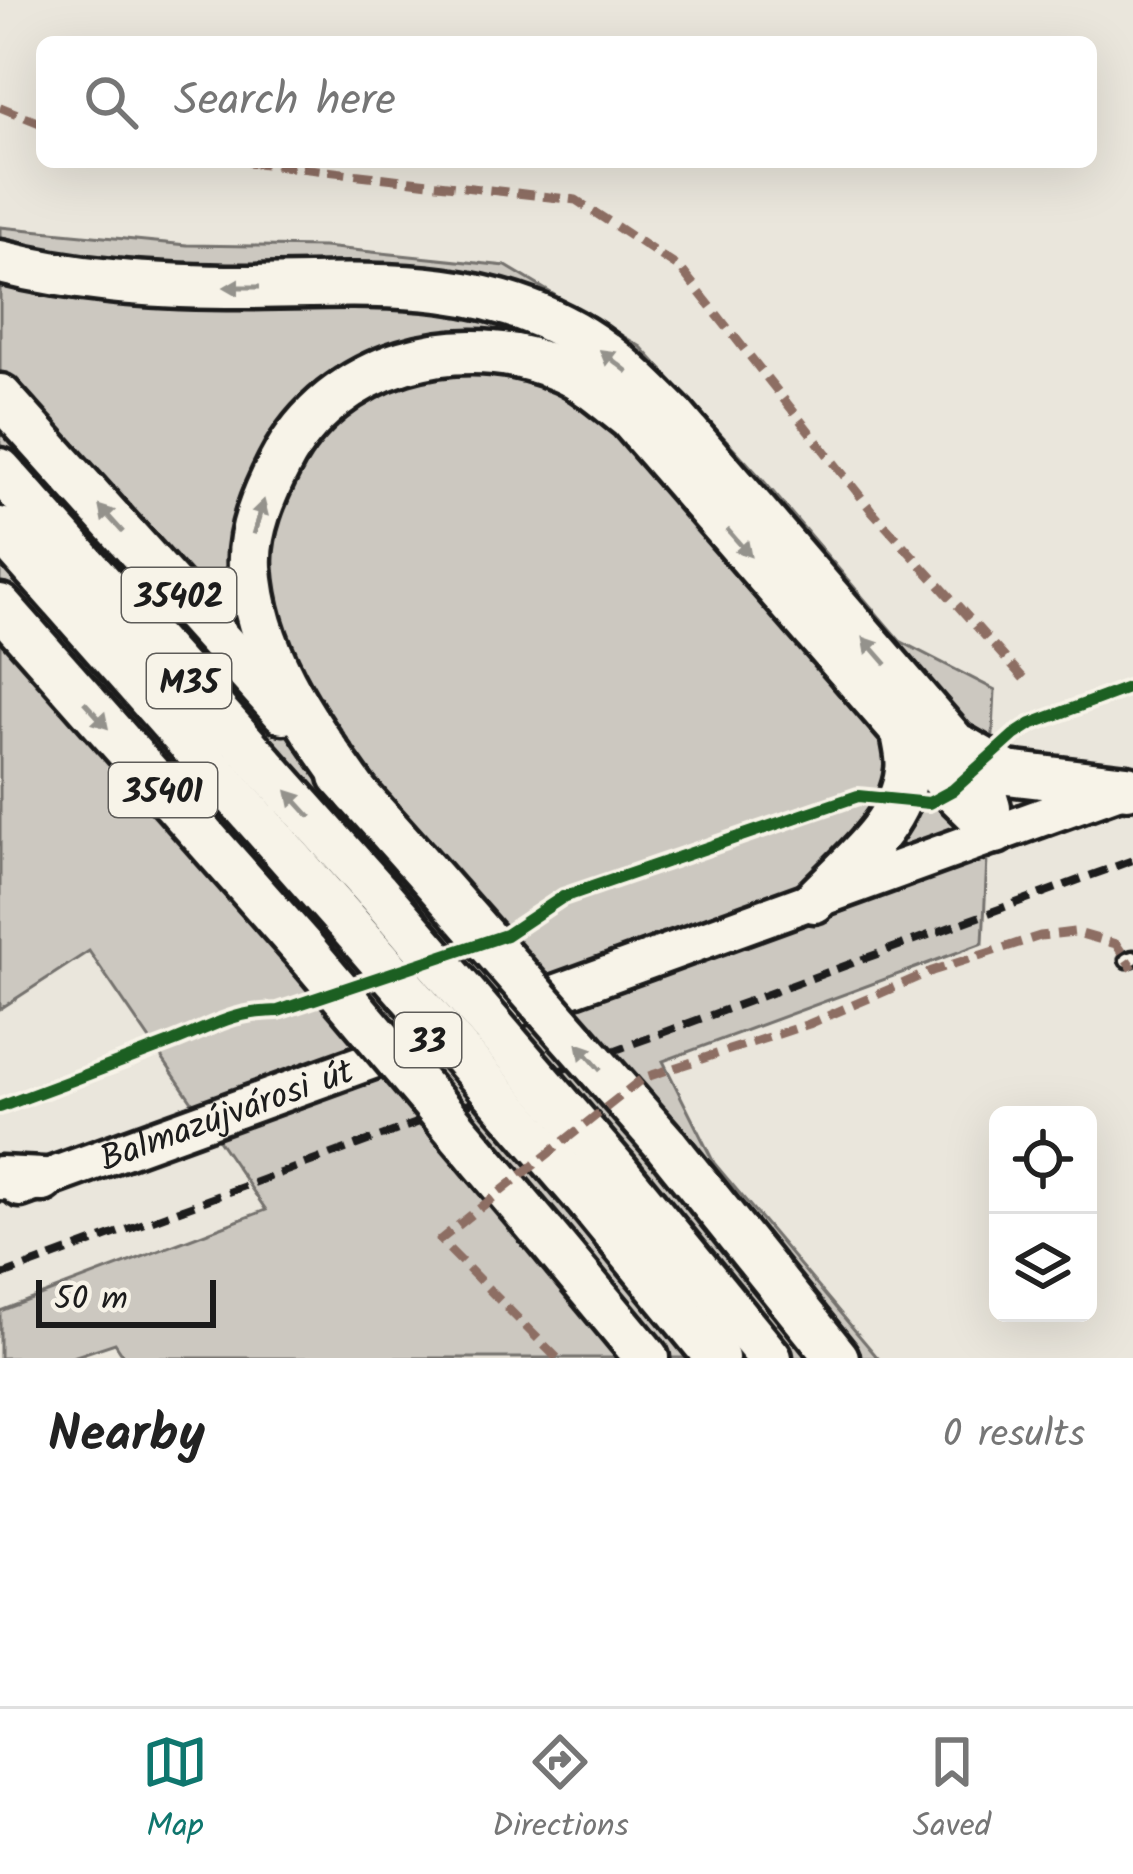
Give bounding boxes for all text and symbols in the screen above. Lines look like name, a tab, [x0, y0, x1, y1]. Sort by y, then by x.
search box	[36, 36, 1097, 168]
text: Search here	[174, 66, 396, 138]
icon: search	[78, 69, 144, 135]
one-way arrow	[222, 277, 260, 297]
one-way arrow	[599, 349, 630, 374]
one-way arrow	[251, 498, 269, 535]
one-way arrow	[98, 505, 125, 534]
one-way arrow	[725, 528, 752, 558]
road number: 35402	[122, 568, 236, 622]
one-way arrow	[862, 636, 889, 666]
road number: M35	[147, 654, 231, 708]
one-way arrow	[82, 700, 109, 730]
road number: 35401	[109, 763, 217, 817]
one-way arrow	[286, 790, 313, 819]
road number: 33	[395, 1013, 461, 1067]
one-way arrow	[576, 1043, 603, 1072]
street label: Balmazújvárosi út	[92, 1044, 363, 1189]
map controls	[989, 1106, 1097, 1322]
button: locate	[989, 1106, 1097, 1214]
button: layers	[989, 1214, 1097, 1322]
scale bar	[36, 1274, 216, 1327]
text: 50 m	[54, 1274, 128, 1327]
text: Nearby	[48, 1396, 205, 1477]
text: 0 results	[943, 1405, 1085, 1467]
tab: Map	[142, 1729, 208, 1854]
tab: Directions	[492, 1729, 629, 1854]
tab: Saved	[913, 1729, 991, 1854]

